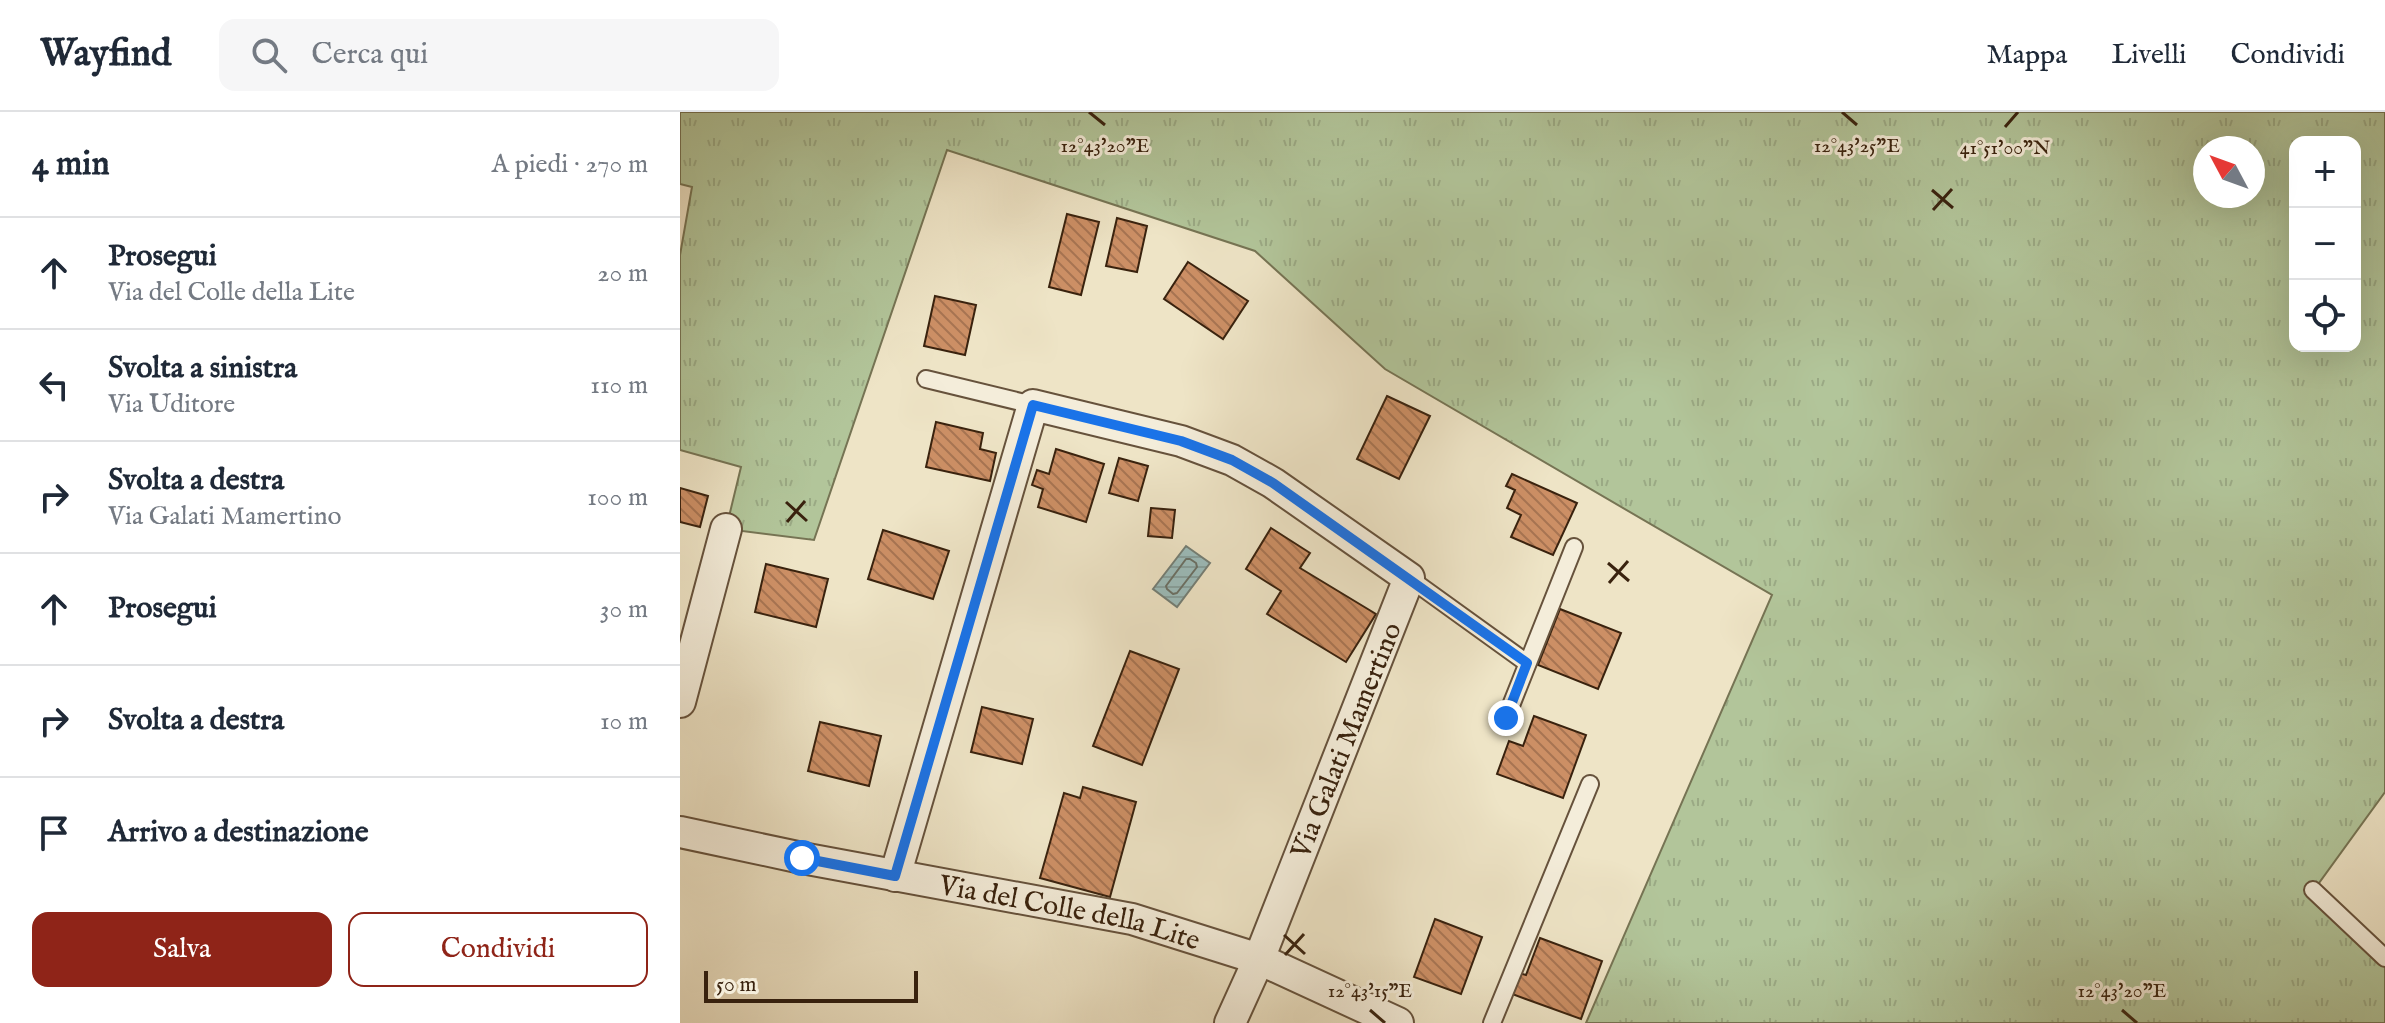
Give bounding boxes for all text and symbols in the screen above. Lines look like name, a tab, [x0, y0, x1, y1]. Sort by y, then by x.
search box	[219, 19, 779, 91]
text: Wayfind	[40, 31, 171, 79]
icon: search	[247, 33, 291, 77]
text: Cerca qui	[311, 36, 428, 74]
text: Mappa	[1987, 38, 2067, 73]
text: Livelli	[2111, 38, 2187, 73]
text: Condividi	[2231, 38, 2345, 73]
text: 12°43'20"E	[1061, 134, 1150, 159]
text: 12°43'25"E	[1814, 134, 1900, 159]
text: 41°51'00"N	[1960, 136, 2050, 161]
north arrow	[2193, 136, 2265, 208]
map controls	[2289, 136, 2361, 352]
button: +	[2289, 136, 2361, 208]
text: 4 min	[32, 143, 110, 186]
text: A piedi · 270 m	[491, 148, 648, 181]
button: −	[2289, 208, 2361, 280]
text: Prosegui	[108, 238, 217, 276]
icon: ahead	[32, 251, 76, 295]
text: 20 m	[597, 257, 648, 290]
text: Via del Colle della Lite	[108, 276, 355, 309]
button: locate	[2289, 280, 2361, 352]
text: Svolta a sinistra	[108, 350, 297, 388]
icon: left	[32, 363, 76, 407]
text: 110 m	[590, 369, 648, 402]
text: Via Uditore	[108, 388, 235, 421]
text: Svolta a destra	[108, 462, 284, 500]
icon: right	[32, 475, 76, 519]
text: 100 m	[587, 481, 648, 514]
text: Via Galati Mamertino	[108, 500, 342, 533]
icon: ahead	[32, 587, 76, 631]
text: Prosegui	[108, 590, 217, 628]
text: 30 m	[600, 593, 648, 626]
street label: Via Galati Mamertino	[1284, 618, 1411, 865]
icon: right	[32, 699, 76, 743]
route end	[1488, 700, 1524, 736]
text: Svolta a destra	[108, 702, 284, 740]
text: 10 m	[600, 705, 648, 738]
icon: arrive	[32, 811, 76, 855]
text: Arrivo a destinazione	[108, 814, 369, 852]
route start	[784, 840, 820, 876]
street label: Via del Colle della Lite	[935, 869, 1204, 959]
button: Salva	[32, 912, 332, 987]
button: Condividi	[348, 912, 648, 987]
scale bar	[704, 967, 918, 1003]
text: 50 m	[716, 971, 757, 999]
text: 12°43'15"E	[1328, 979, 1412, 1004]
text: 12°43'20"E	[2078, 979, 2167, 1004]

